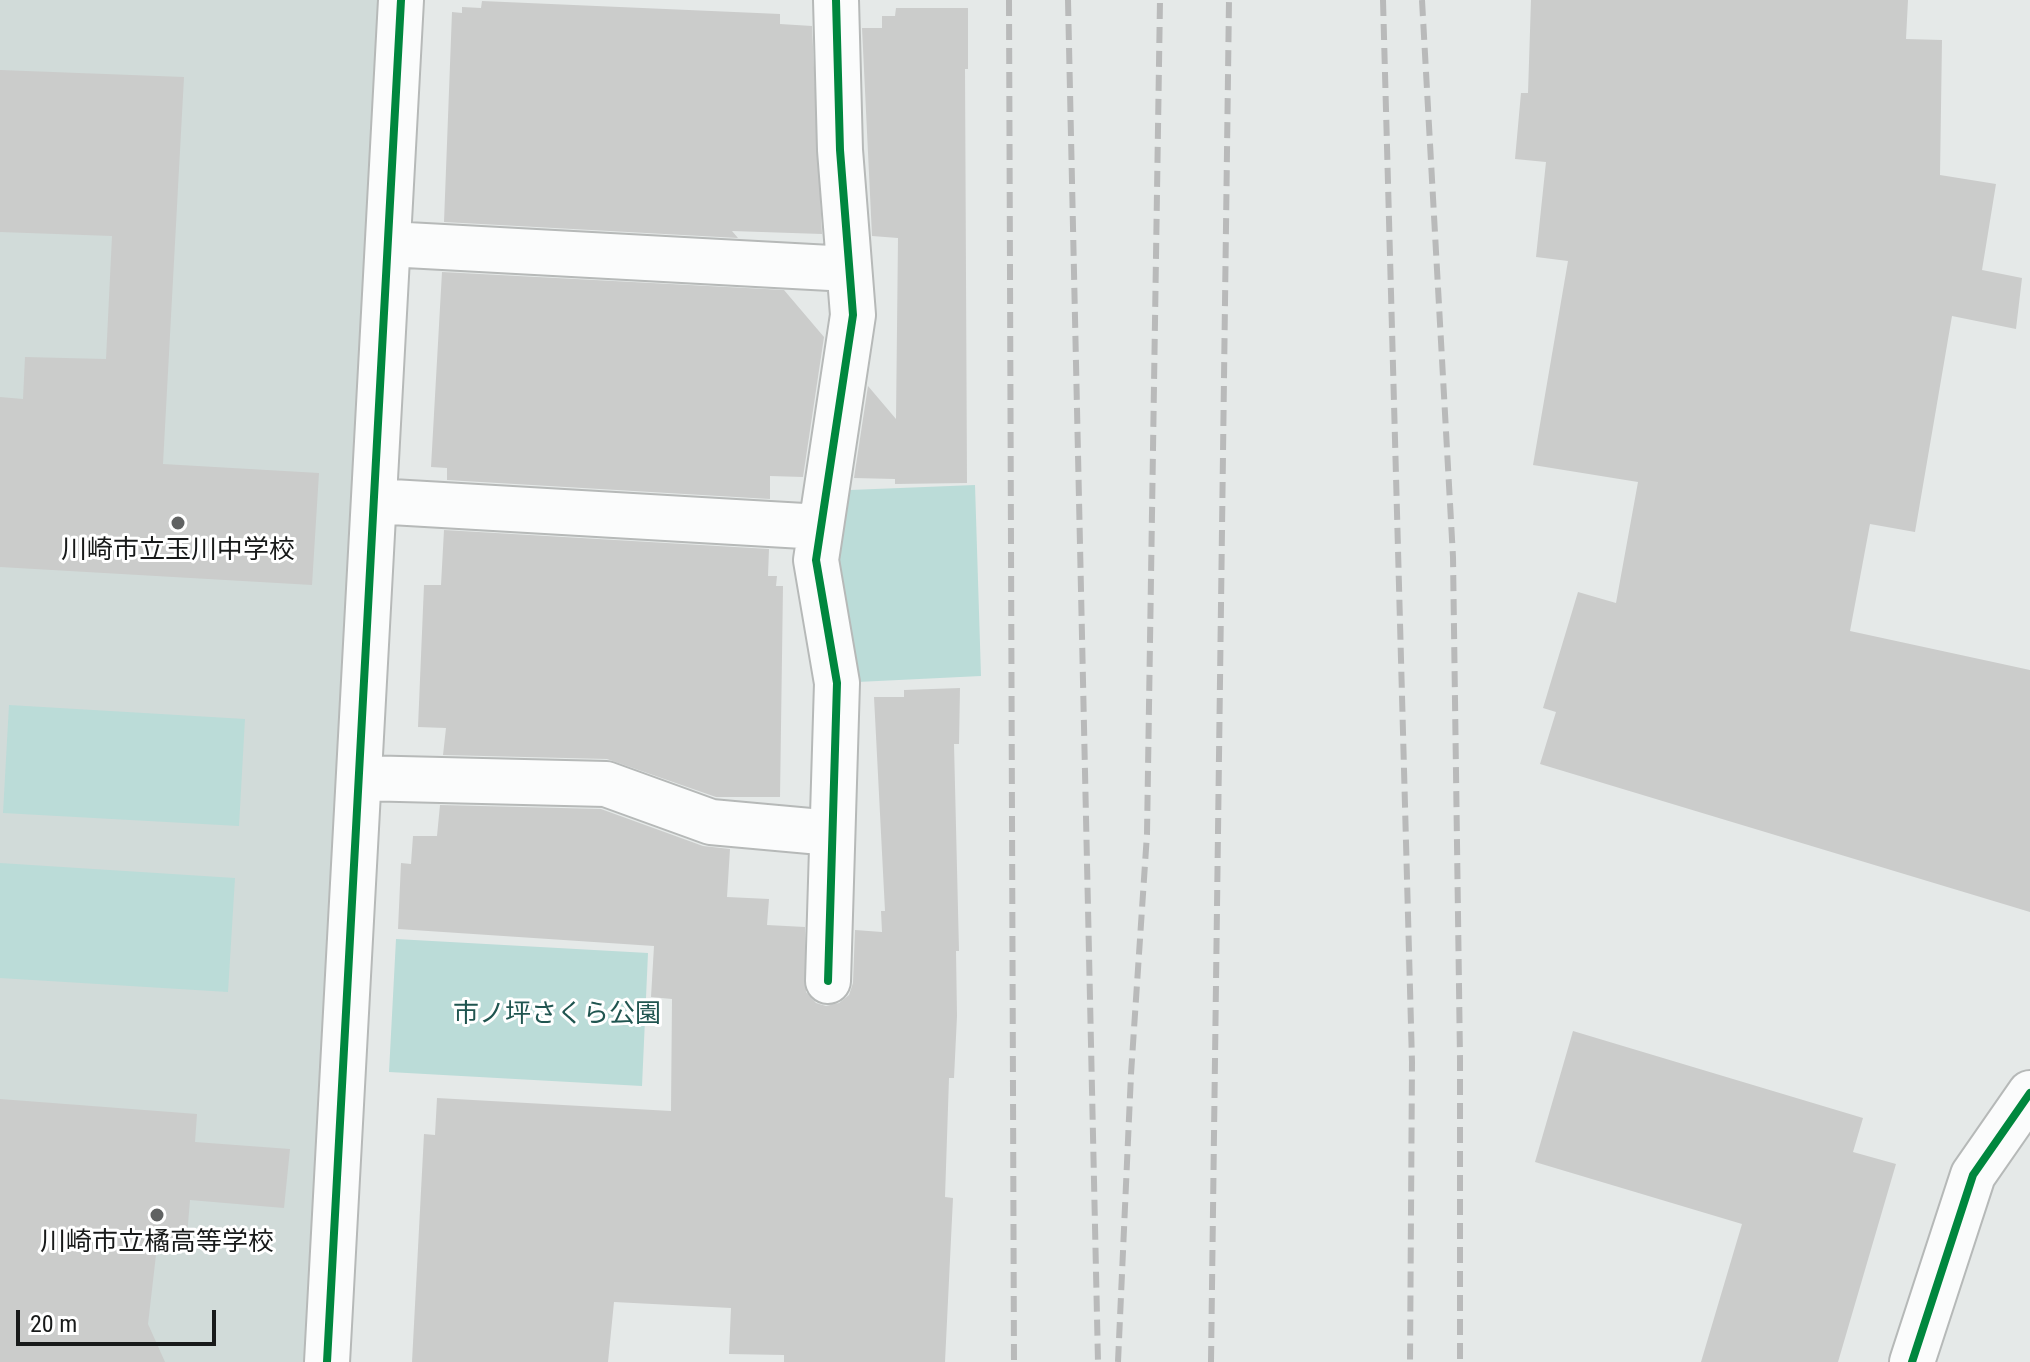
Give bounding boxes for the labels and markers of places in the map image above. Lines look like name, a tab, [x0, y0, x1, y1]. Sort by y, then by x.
marker: 川崎市立玉川中学校	[169, 514, 187, 532]
place label: 川崎市立玉川中学校	[61, 535, 295, 567]
marker: 川崎市立橘高等学校	[148, 1206, 166, 1224]
place label: 川崎市立橘高等学校	[40, 1227, 274, 1259]

